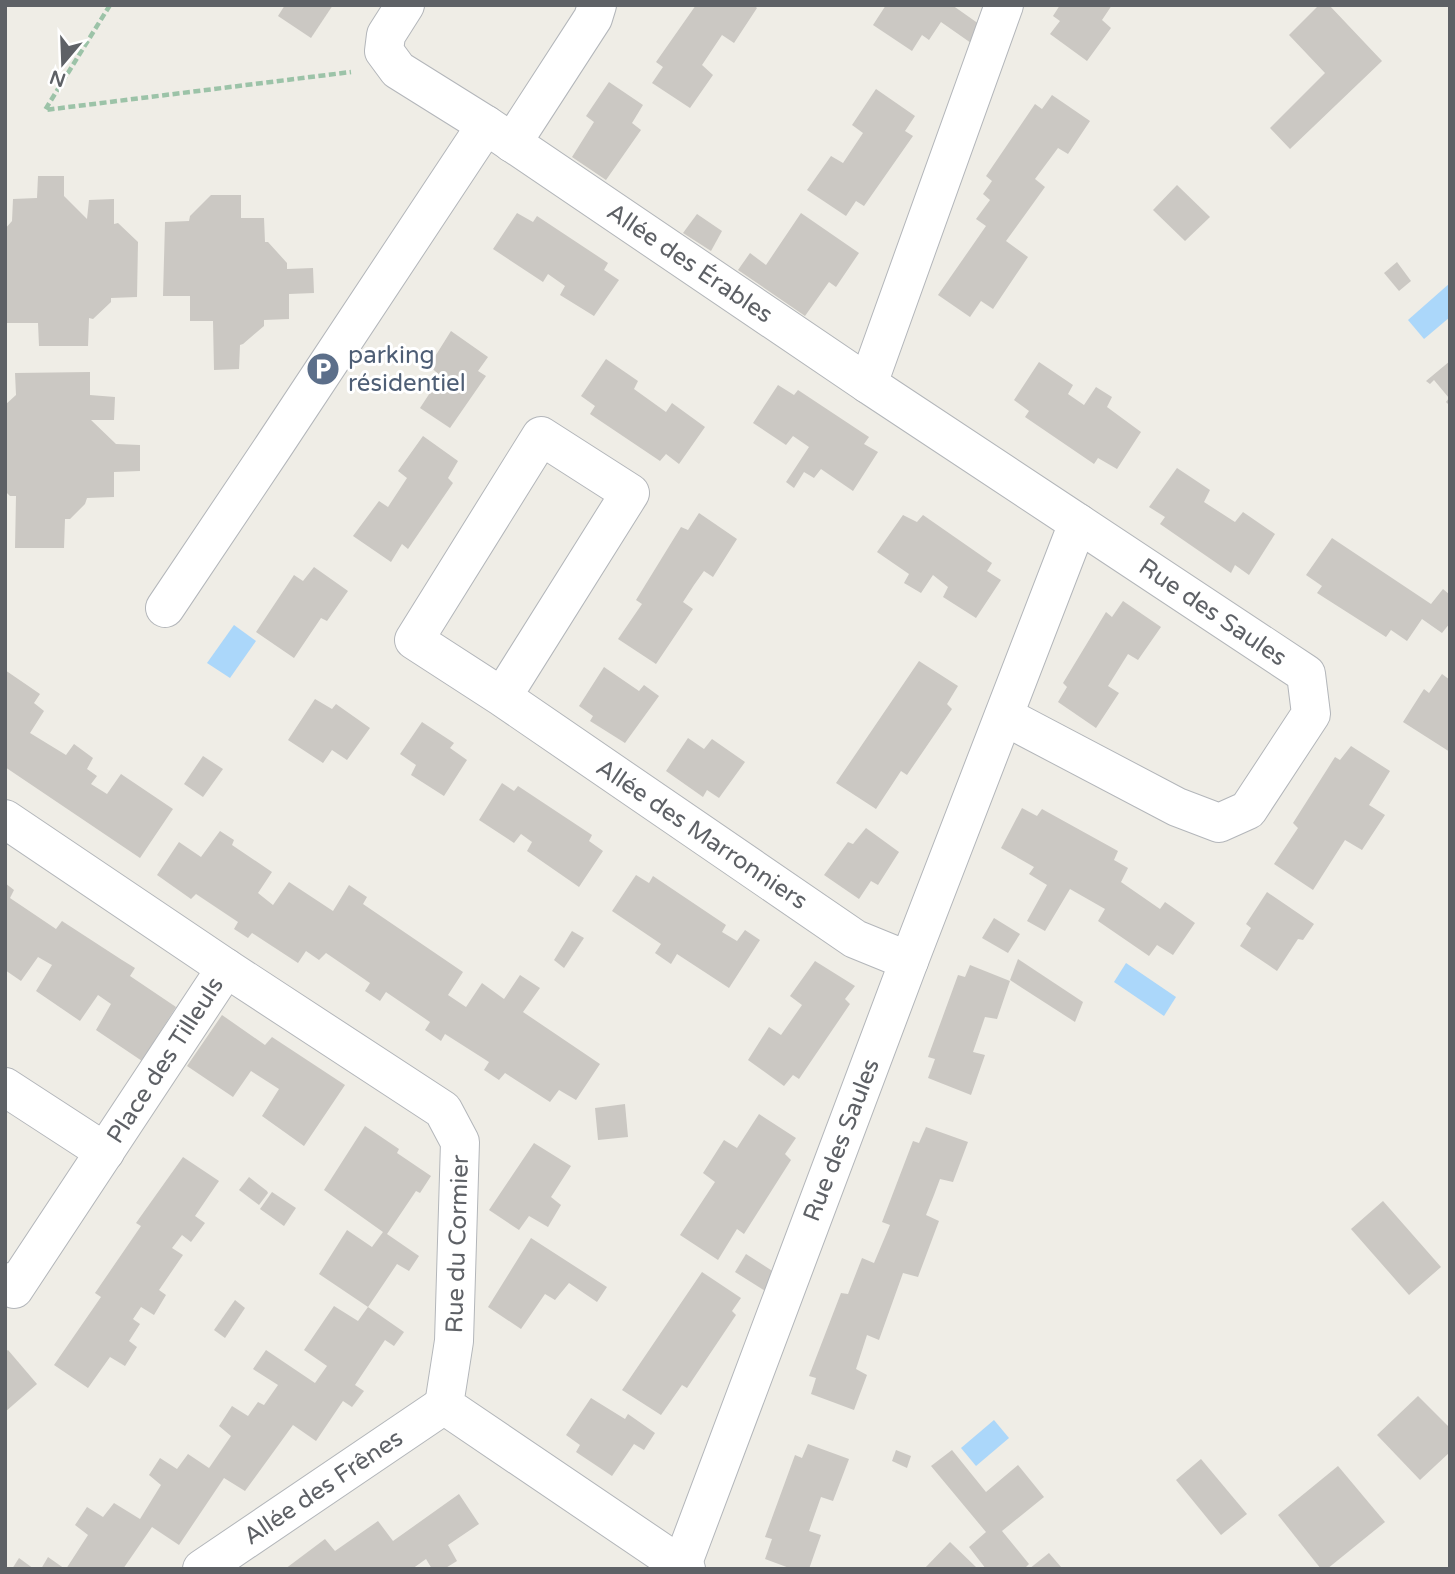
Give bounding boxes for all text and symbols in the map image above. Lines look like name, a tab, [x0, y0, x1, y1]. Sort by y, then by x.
north arrow	[28, 28, 98, 98]
text: N	[47, 65, 69, 91]
street label: Allée des Érables	[601, 196, 779, 330]
place label: parking résidentiel	[348, 341, 466, 398]
parking icon: parking résidentiel	[304, 350, 342, 388]
street label: Rue des Saules	[1133, 552, 1292, 672]
street label: Allée des Marronniers	[591, 753, 813, 916]
street label: Place des Tilleuls	[101, 972, 230, 1149]
street label: Rue des Saules	[797, 1055, 886, 1226]
street label: Rue du Cormier	[440, 1154, 475, 1334]
street label: Allée des Frênes	[238, 1423, 408, 1551]

